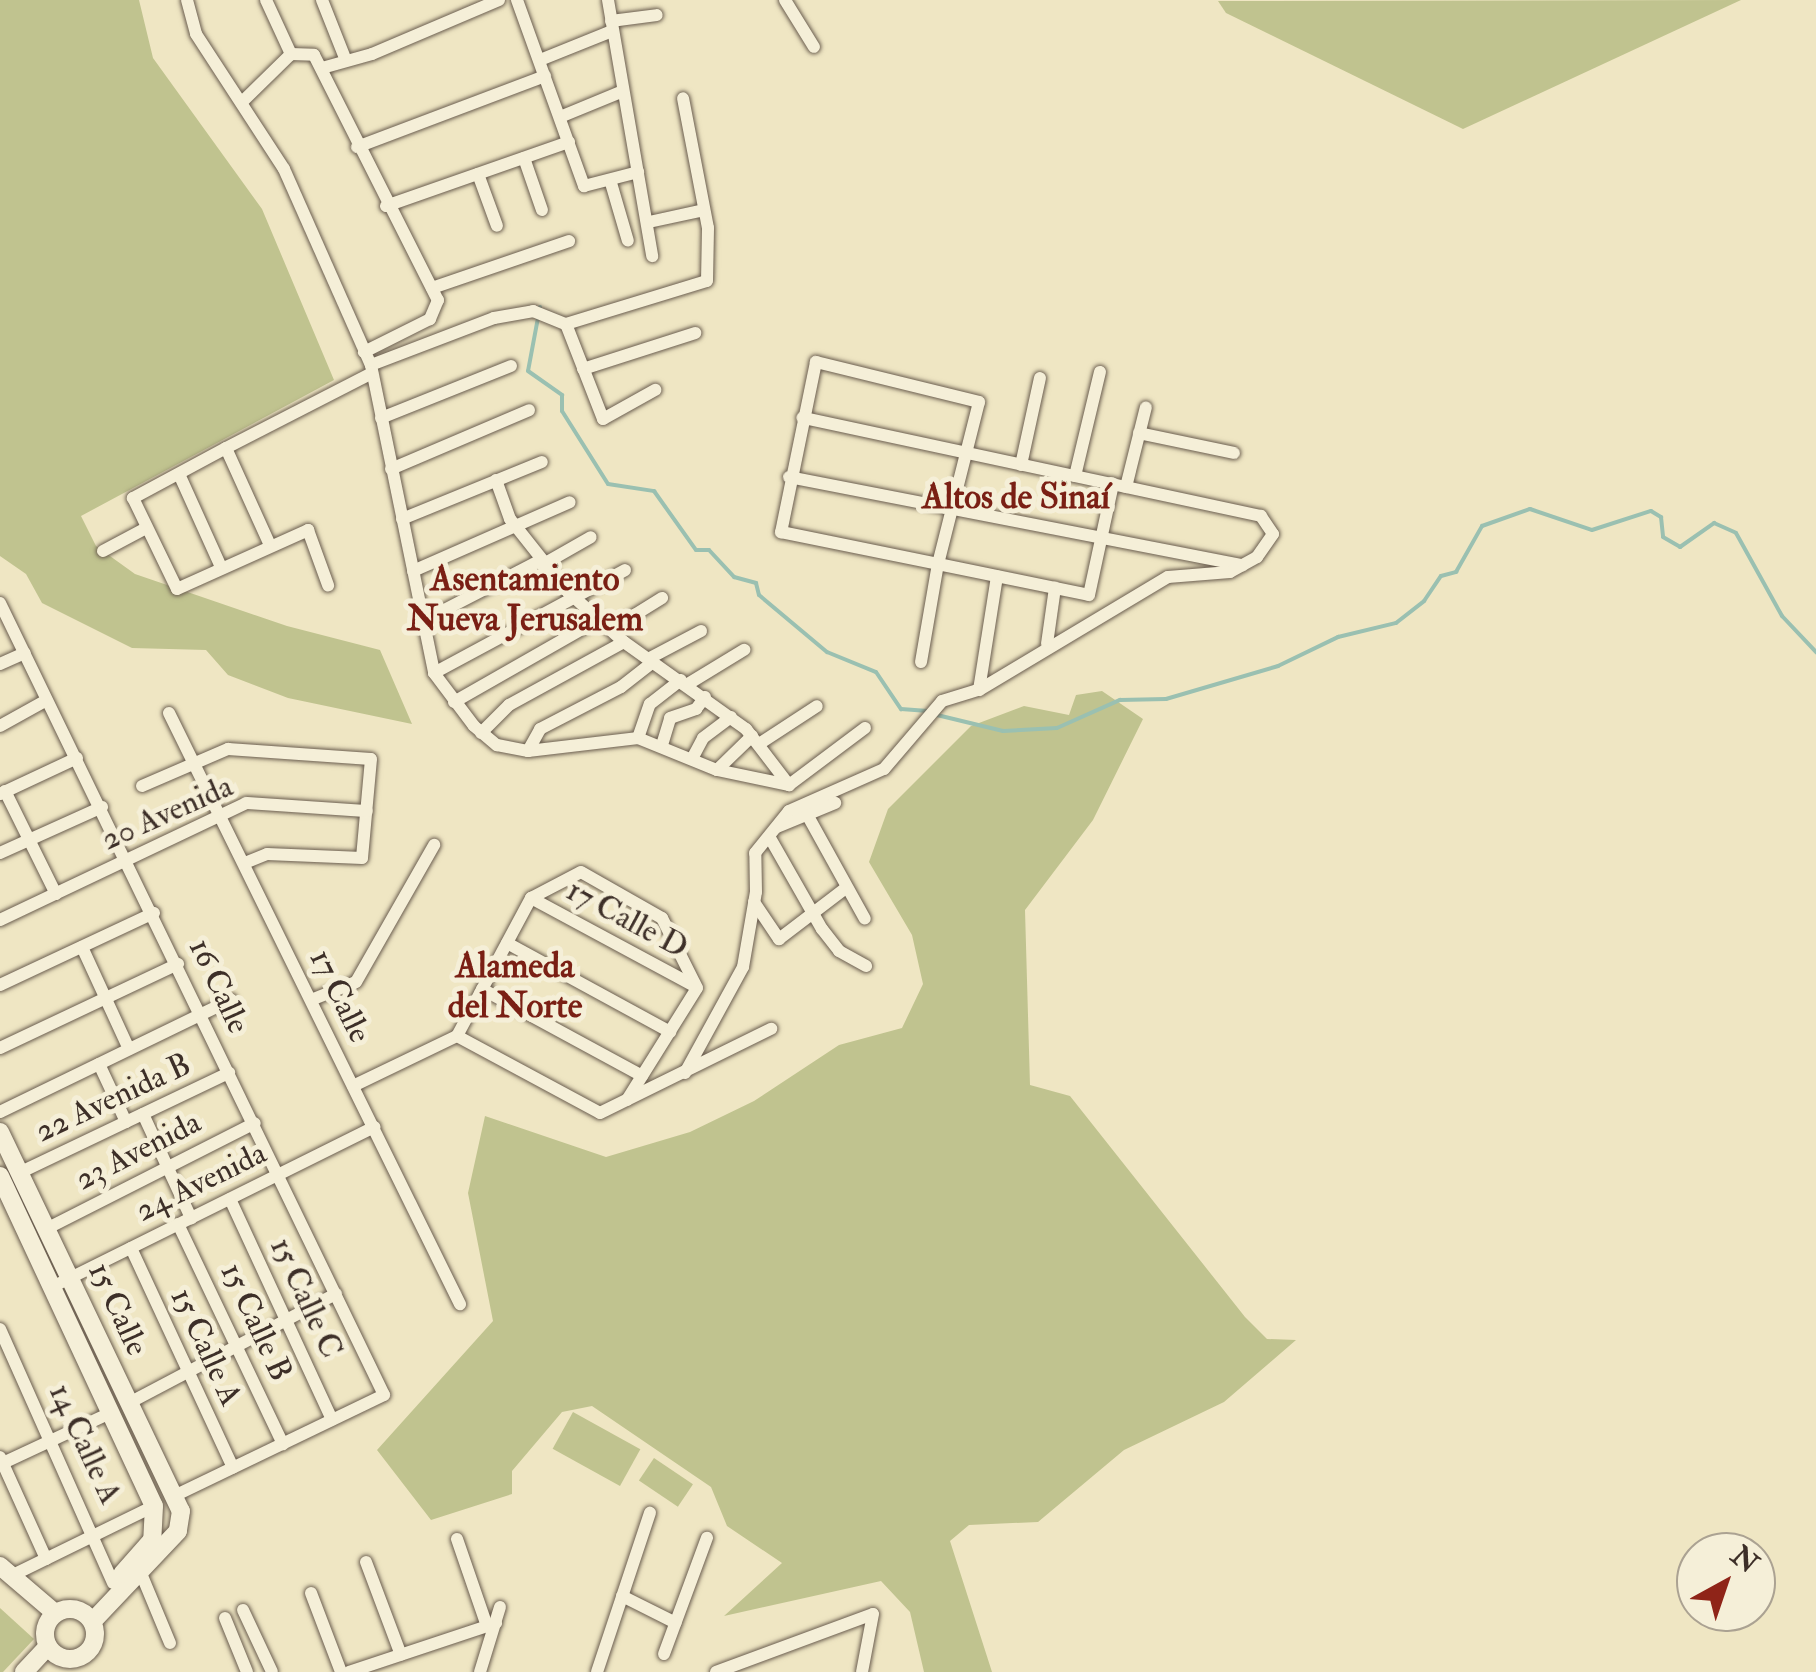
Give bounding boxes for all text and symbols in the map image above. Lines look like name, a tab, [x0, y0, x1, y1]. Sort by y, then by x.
district label: Altos de Sinaí	[922, 476, 1110, 518]
district label: Asentamiento Nueva Jerusalem	[407, 558, 643, 640]
street label: 20 Avenida	[95, 767, 239, 859]
street label: 17 Calle D	[560, 871, 694, 967]
street label: 16 Calle	[180, 932, 258, 1040]
street label: 17 Calle	[301, 943, 379, 1049]
district label: Alameda del Norte	[448, 945, 582, 1027]
street label: 22 Avenida B	[29, 1045, 197, 1151]
street label: 23 Avenida	[69, 1103, 207, 1199]
street label: 24 Avenida	[129, 1134, 273, 1230]
street label: 15 Calle C	[261, 1232, 351, 1364]
street label: 15 Calle	[80, 1256, 156, 1362]
street label: 15 Calle B	[212, 1257, 300, 1387]
street label: 15 Calle A	[162, 1282, 250, 1412]
street label: 14 Calle A	[40, 1378, 130, 1510]
north arrow	[1676, 1532, 1776, 1632]
text: N	[1723, 1539, 1765, 1582]

